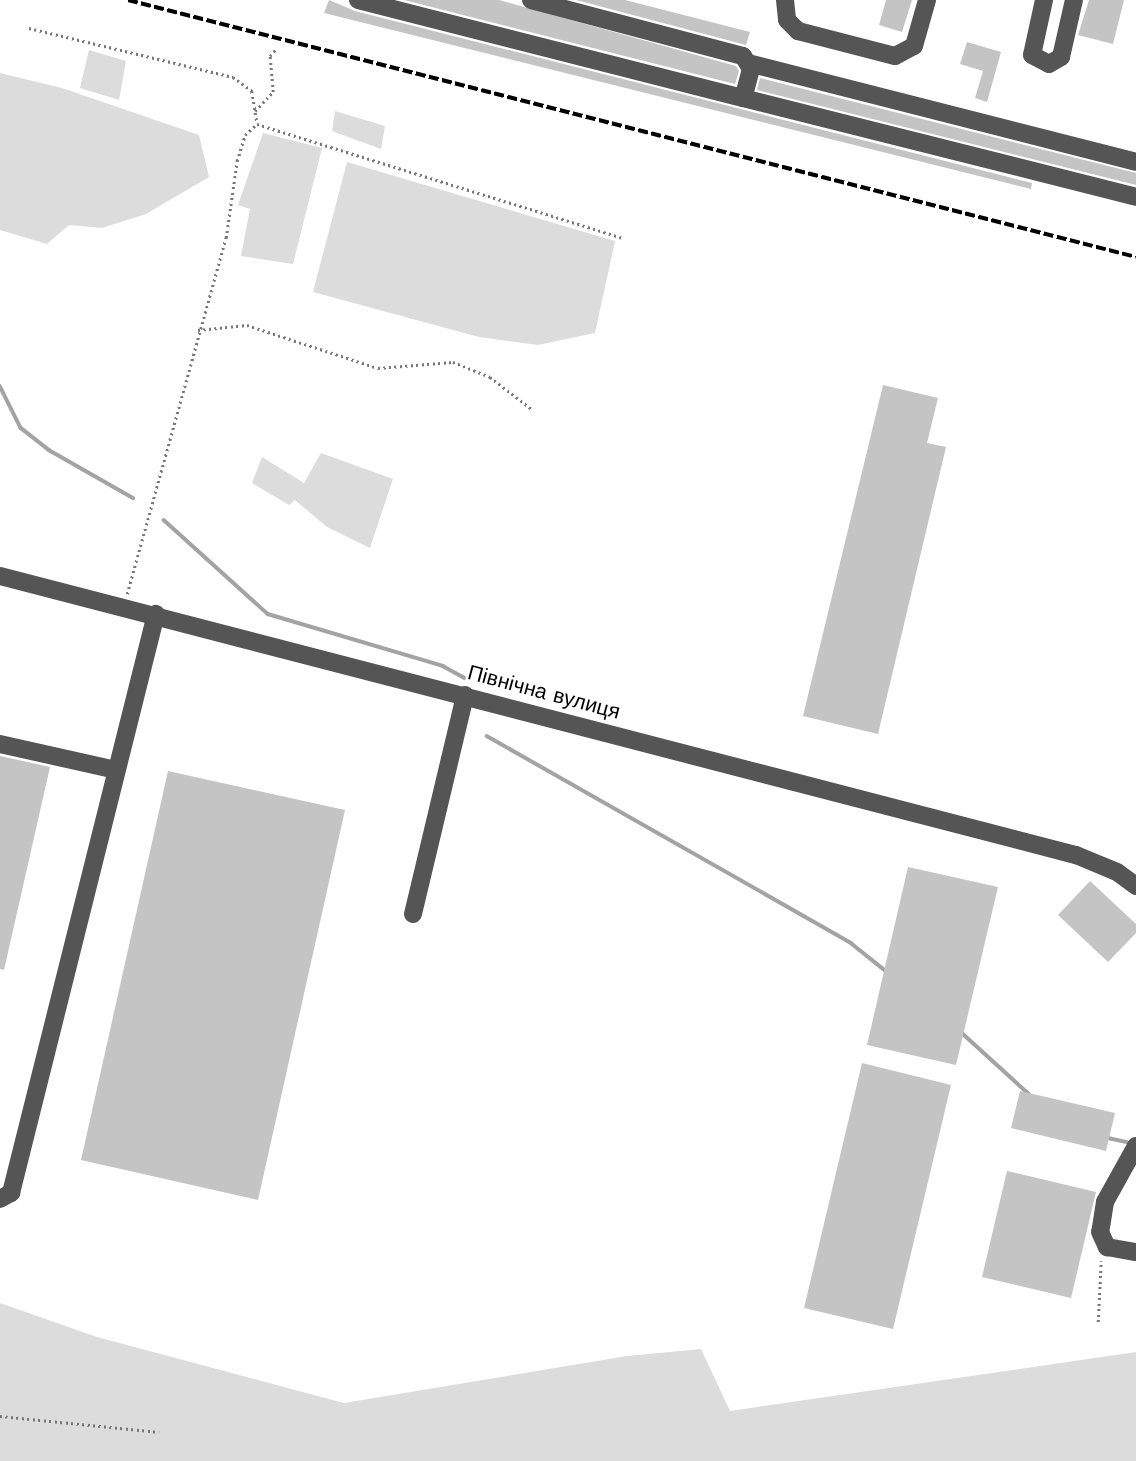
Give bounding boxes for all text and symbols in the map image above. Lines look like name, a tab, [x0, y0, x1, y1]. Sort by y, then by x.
street label: Північна вулиця	[465, 660, 623, 724]

